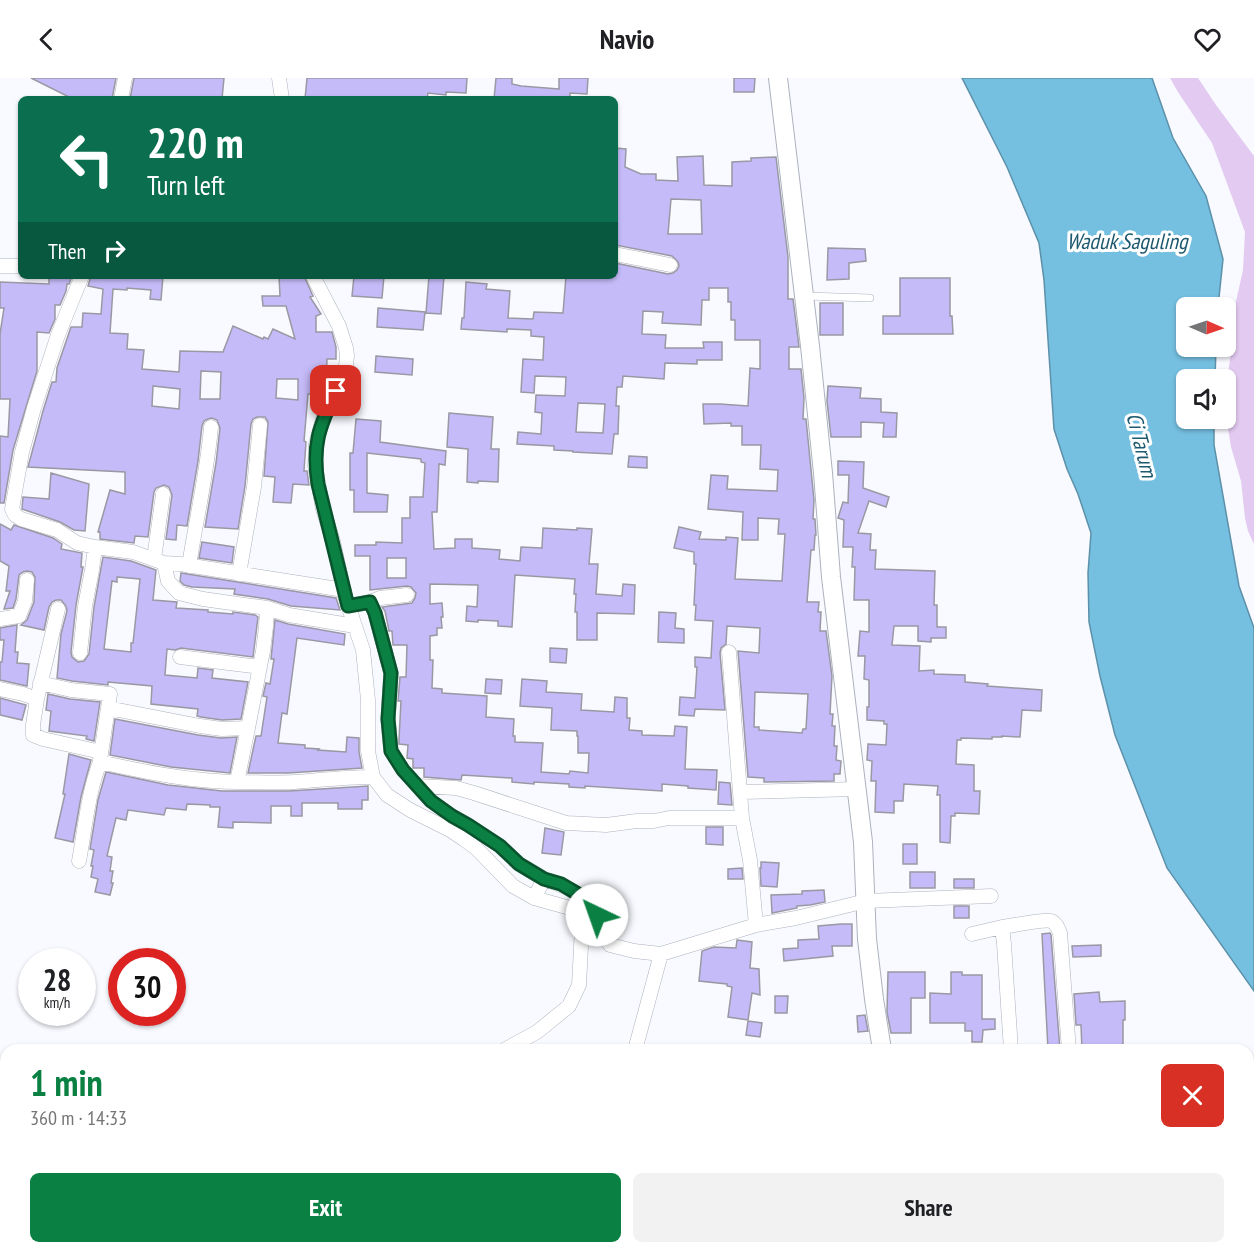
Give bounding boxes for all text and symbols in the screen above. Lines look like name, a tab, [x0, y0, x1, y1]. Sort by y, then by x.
text: Navio	[600, 22, 654, 56]
icon: back	[30, 23, 63, 56]
icon: heart	[1191, 23, 1224, 56]
text: 220 m	[147, 115, 244, 170]
icon: left	[48, 120, 126, 198]
text: Turn left	[147, 168, 225, 202]
water label: Waduk Saguling	[1067, 227, 1189, 255]
icon: right	[98, 234, 131, 267]
text: Then	[48, 237, 86, 265]
north arrow	[1176, 297, 1236, 357]
map controls	[1176, 297, 1236, 429]
pin	[310, 365, 361, 416]
button: sound	[1176, 369, 1236, 429]
icon: arrive	[319, 374, 352, 407]
water label: Ci Tarum	[1120, 410, 1164, 482]
position arrow	[565, 883, 629, 947]
speed limit sign: 30	[108, 948, 186, 1026]
text: 28	[43, 960, 71, 999]
text: km/h	[44, 993, 70, 1012]
text: 1 min	[30, 1059, 103, 1106]
button: close	[1161, 1064, 1224, 1127]
text: 360 m · 14:33	[30, 1105, 127, 1131]
button: Exit	[30, 1173, 621, 1242]
button: Share	[633, 1173, 1224, 1242]

